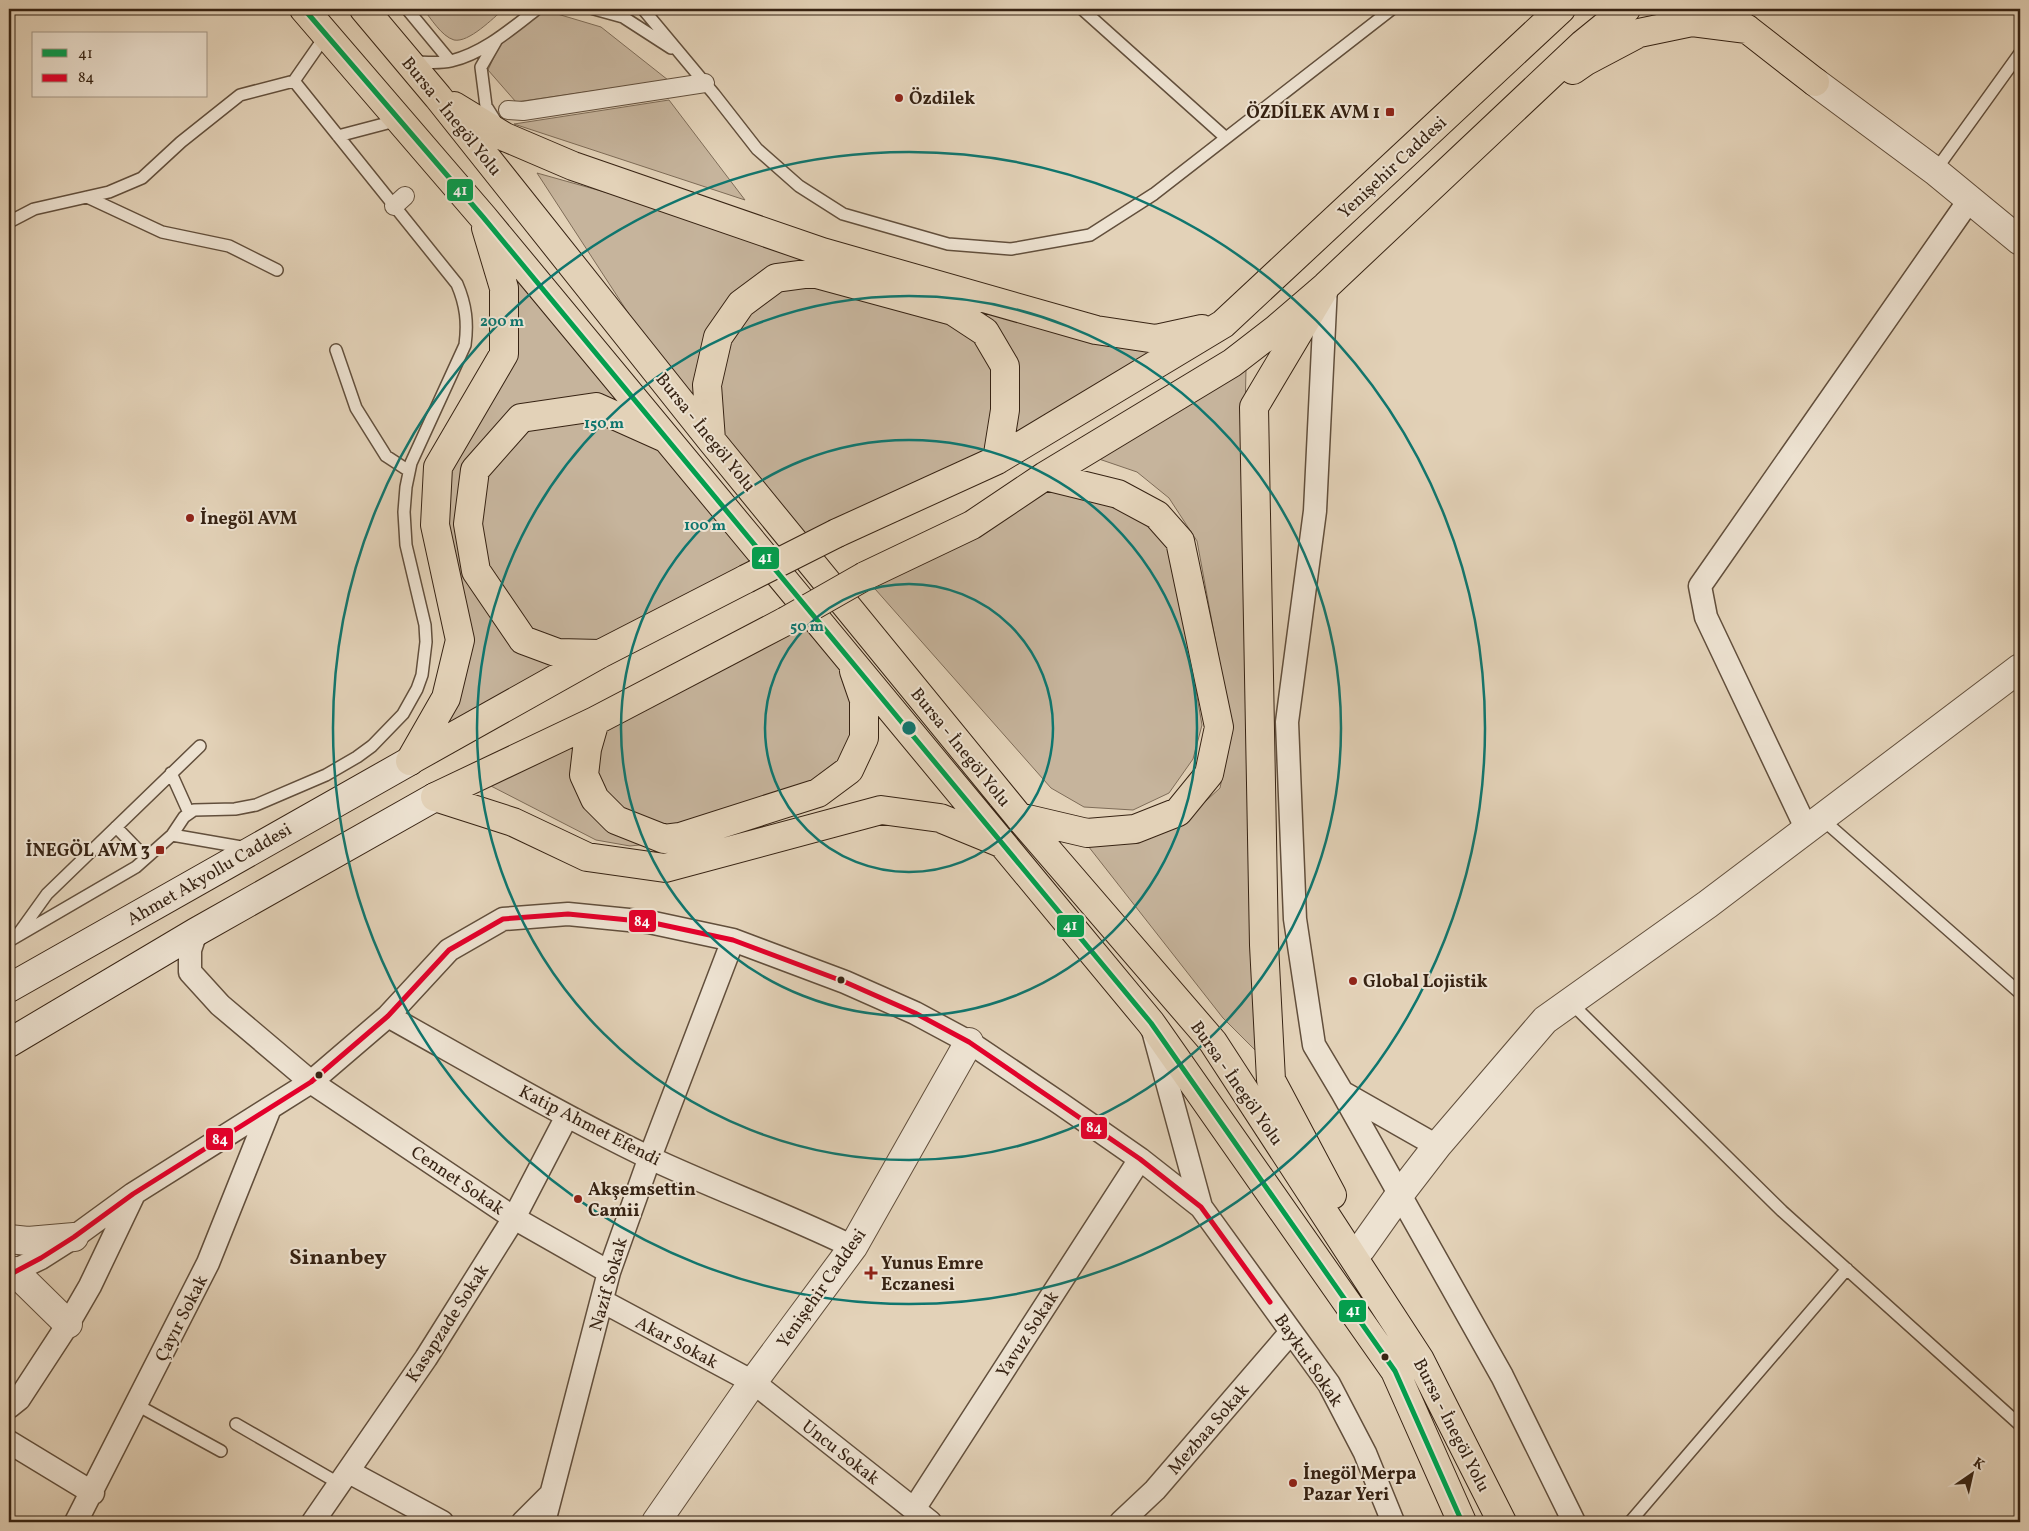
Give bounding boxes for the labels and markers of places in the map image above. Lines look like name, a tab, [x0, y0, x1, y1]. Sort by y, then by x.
place label: Özdilek	[909, 87, 975, 112]
marker: Özdilek	[893, 92, 905, 104]
place label: ÖZDİLEK AVM 1	[1246, 101, 1380, 126]
marker: ÖZDİLEK AVM 1	[1384, 106, 1396, 118]
place label: İnegöl AVM	[200, 507, 297, 532]
marker: İnegöl AVM	[184, 512, 196, 524]
centre of rings	[900, 719, 918, 737]
place label: İNEGÖL AVM 3	[26, 839, 150, 864]
marker: İNEGÖL AVM 3	[154, 844, 166, 856]
place label: Global Lojistik	[1363, 970, 1488, 995]
unlabelled marker	[836, 975, 846, 985]
marker: Global Lojistik	[1347, 975, 1359, 987]
unlabelled marker	[314, 1070, 324, 1080]
place label: Akşemsettin Camii	[588, 1178, 696, 1224]
marker: Akşemsettin Camii	[572, 1193, 584, 1205]
place label: Yunus Emre Eczanesi	[881, 1252, 983, 1298]
marker: Yunus Emre Eczanesi	[865, 1267, 877, 1279]
unlabelled marker	[1380, 1352, 1390, 1362]
place label: İnegöl Merpa Pazar Yeri	[1303, 1462, 1417, 1508]
marker: İnegöl Merpa Pazar Yeri	[1287, 1477, 1299, 1489]

